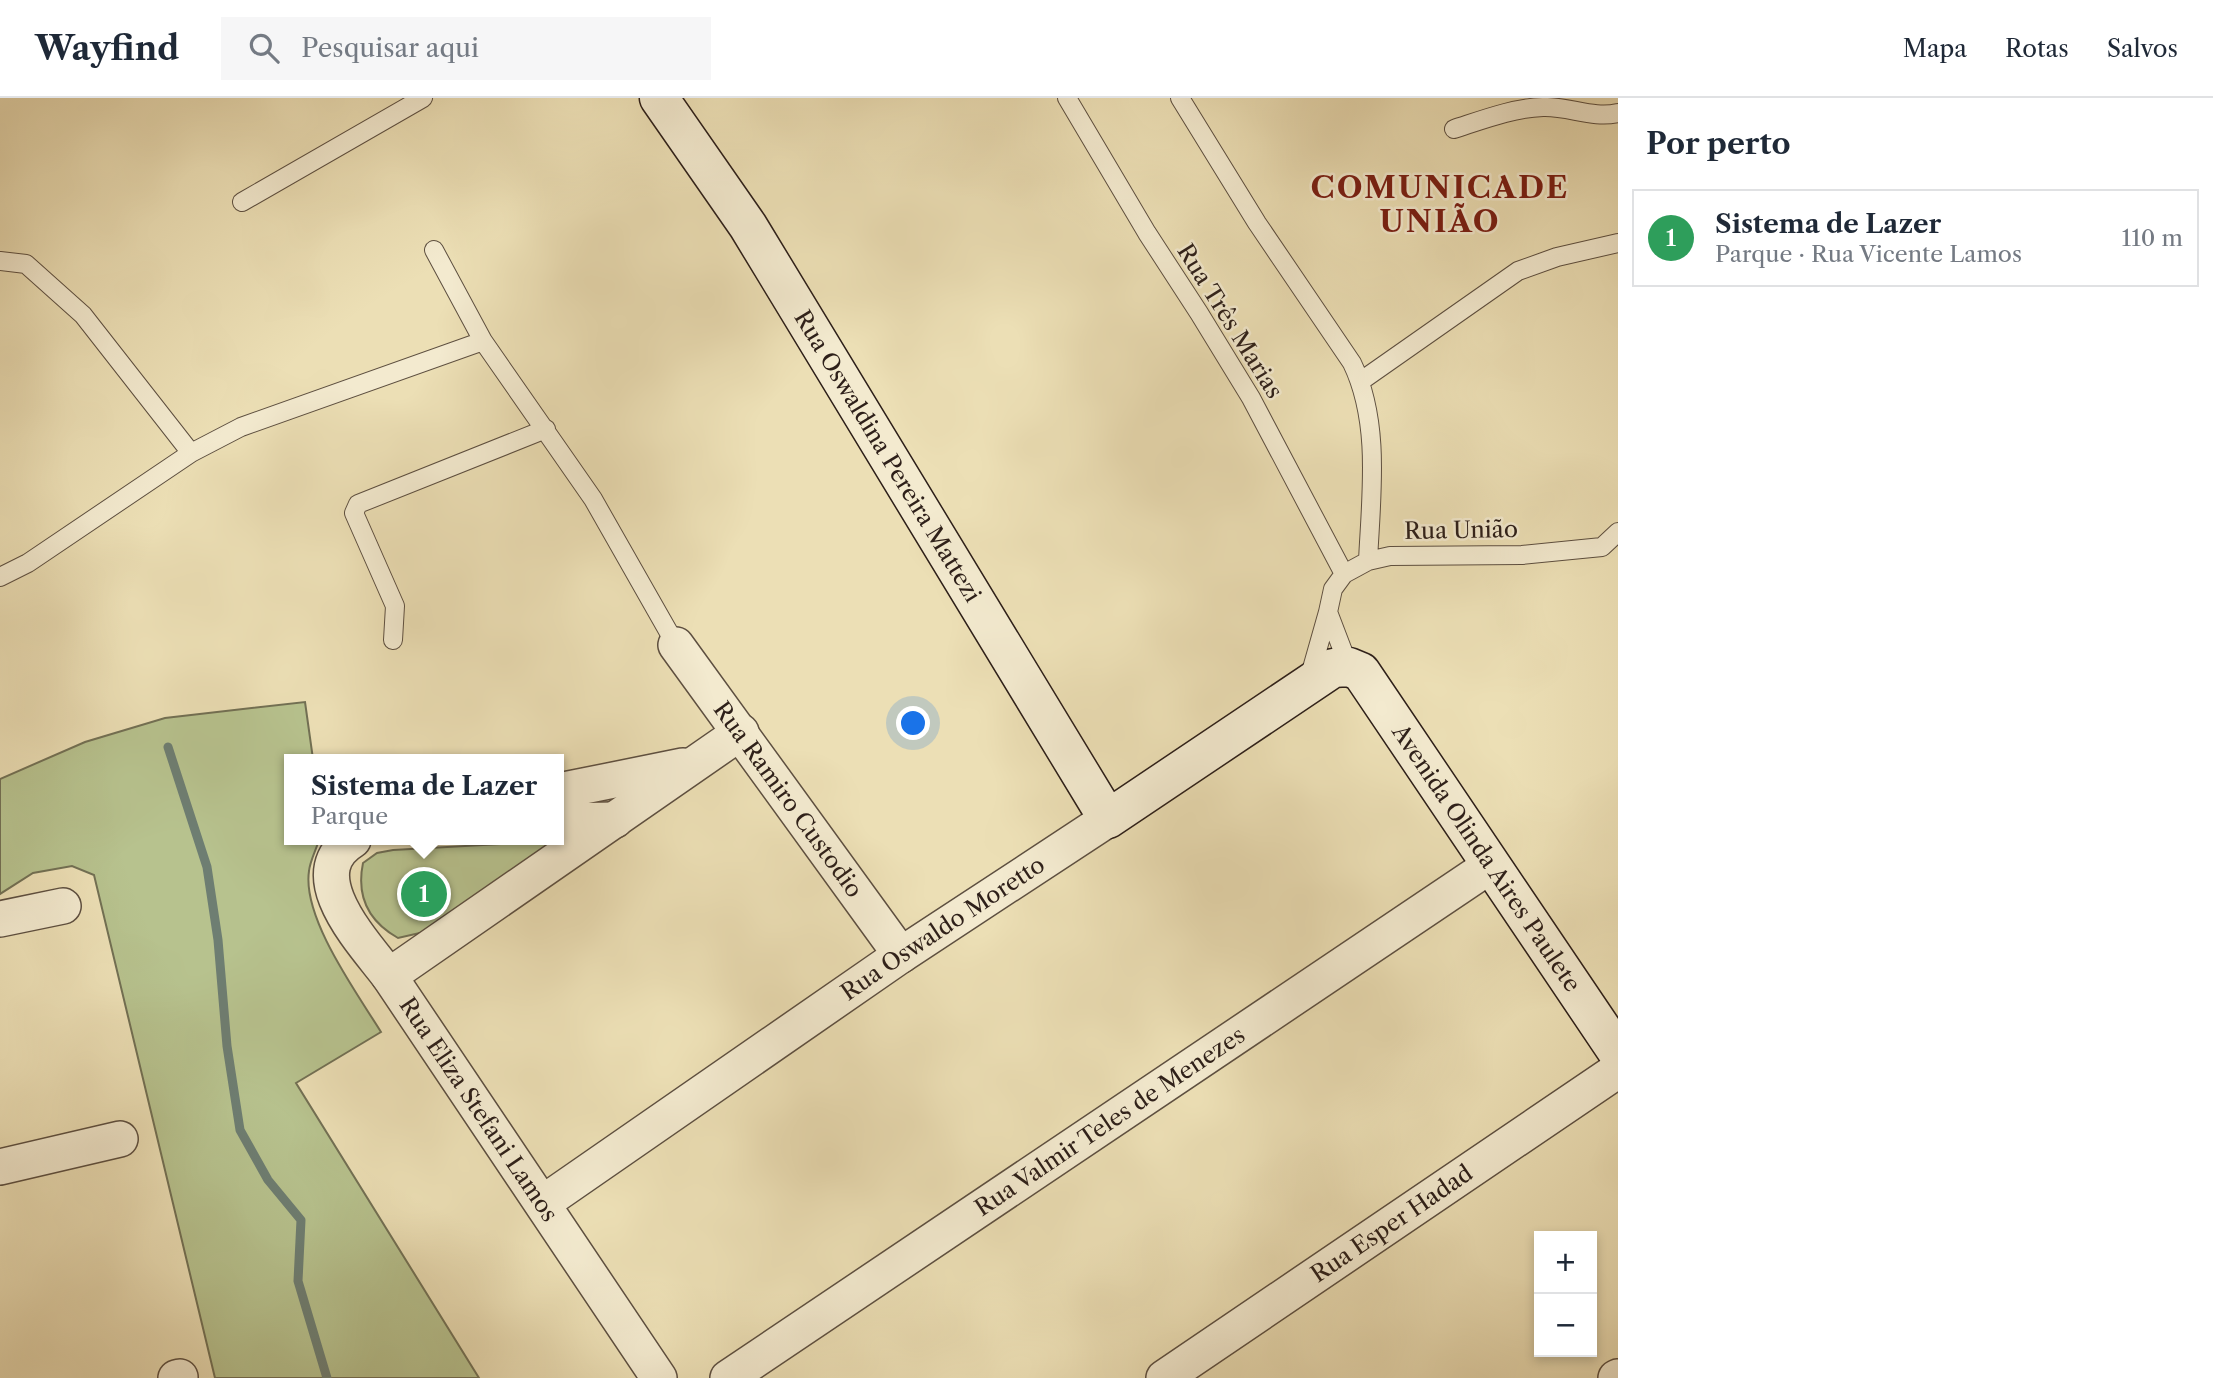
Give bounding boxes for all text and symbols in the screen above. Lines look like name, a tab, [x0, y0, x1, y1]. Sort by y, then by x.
search box	[221, 17, 711, 80]
text: Wayfind	[35, 28, 179, 69]
icon: search	[245, 29, 283, 67]
text: Pesquisar aqui	[301, 32, 479, 64]
text: Mapa	[1903, 34, 1967, 63]
text: Rotas	[2005, 34, 2069, 63]
text: Salvos	[2107, 34, 2178, 63]
text: Por perto	[1646, 125, 1791, 162]
district label: COMUNICADE UNIÃO	[1311, 169, 1569, 240]
text: Sistema de Lazer	[1715, 208, 1941, 240]
text: 1	[1666, 224, 1676, 252]
text: 110 m	[2122, 224, 2183, 252]
street label: Rua Três Marias	[1171, 239, 1289, 403]
text: Parque · Rua Vicente Lamos	[1715, 240, 2022, 268]
street label: Rua Oswaldina Pereira Mattezi	[788, 305, 987, 607]
street label: Rua União	[1404, 515, 1518, 545]
street label: Rua Ramiro Custodio	[708, 696, 869, 903]
your location	[896, 706, 930, 740]
street label: Avenida Olinda Aires Paulete	[1386, 718, 1587, 997]
popup	[284, 754, 564, 845]
text: Sistema de Lazer	[311, 770, 537, 802]
text: Parque	[311, 802, 388, 830]
street label: Rua Oswaldo Moretto	[835, 850, 1050, 1006]
pin: 1	[401, 868, 447, 920]
street label: Rua Eliza Stefani Lamos	[393, 992, 564, 1227]
street label: Rua Valmir Teles de Menezes	[969, 1021, 1250, 1222]
street label: Rua Esper Hadad	[1305, 1159, 1478, 1288]
map controls	[1534, 1231, 1597, 1357]
button: +	[1534, 1231, 1597, 1294]
button: −	[1534, 1294, 1597, 1357]

